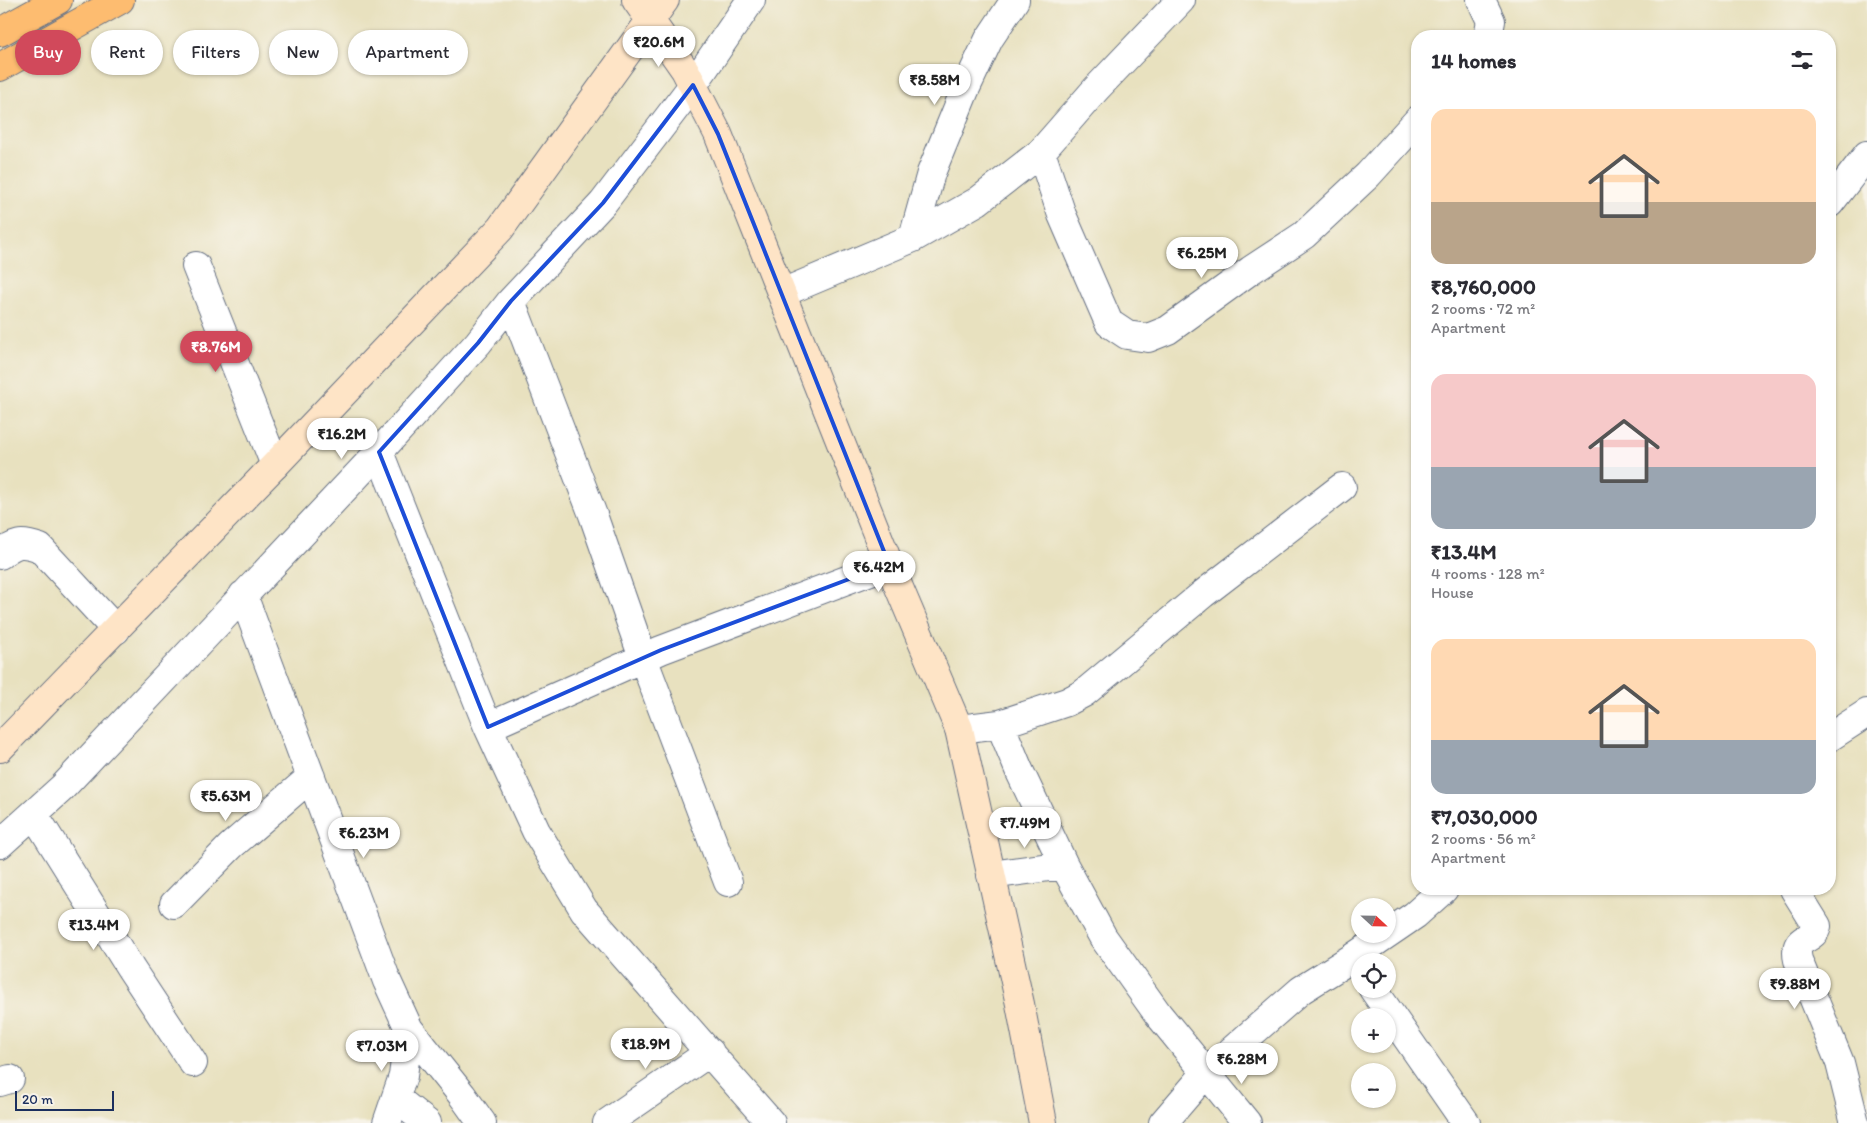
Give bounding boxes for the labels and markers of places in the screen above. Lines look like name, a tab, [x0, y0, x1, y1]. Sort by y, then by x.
pin: ₹20.6M	[618, 26, 700, 68]
pin: ₹8.58M	[894, 64, 976, 106]
pin: ₹6.25M	[1161, 236, 1243, 279]
pin: ₹8.76M	[175, 330, 257, 373]
pin: ₹16.2M	[301, 418, 383, 460]
pin: ₹6.42M	[838, 550, 920, 593]
pin: ₹5.63M	[185, 780, 267, 822]
pin: ₹7.49M	[984, 806, 1066, 849]
pin: ₹6.23M	[323, 816, 405, 859]
pin: ₹13.4M	[53, 908, 135, 951]
pin: ₹9.88M	[1754, 968, 1836, 1010]
pin: ₹18.9M	[605, 1028, 687, 1070]
pin: ₹7.03M	[341, 1030, 423, 1072]
pin: ₹6.28M	[1201, 1042, 1283, 1085]

